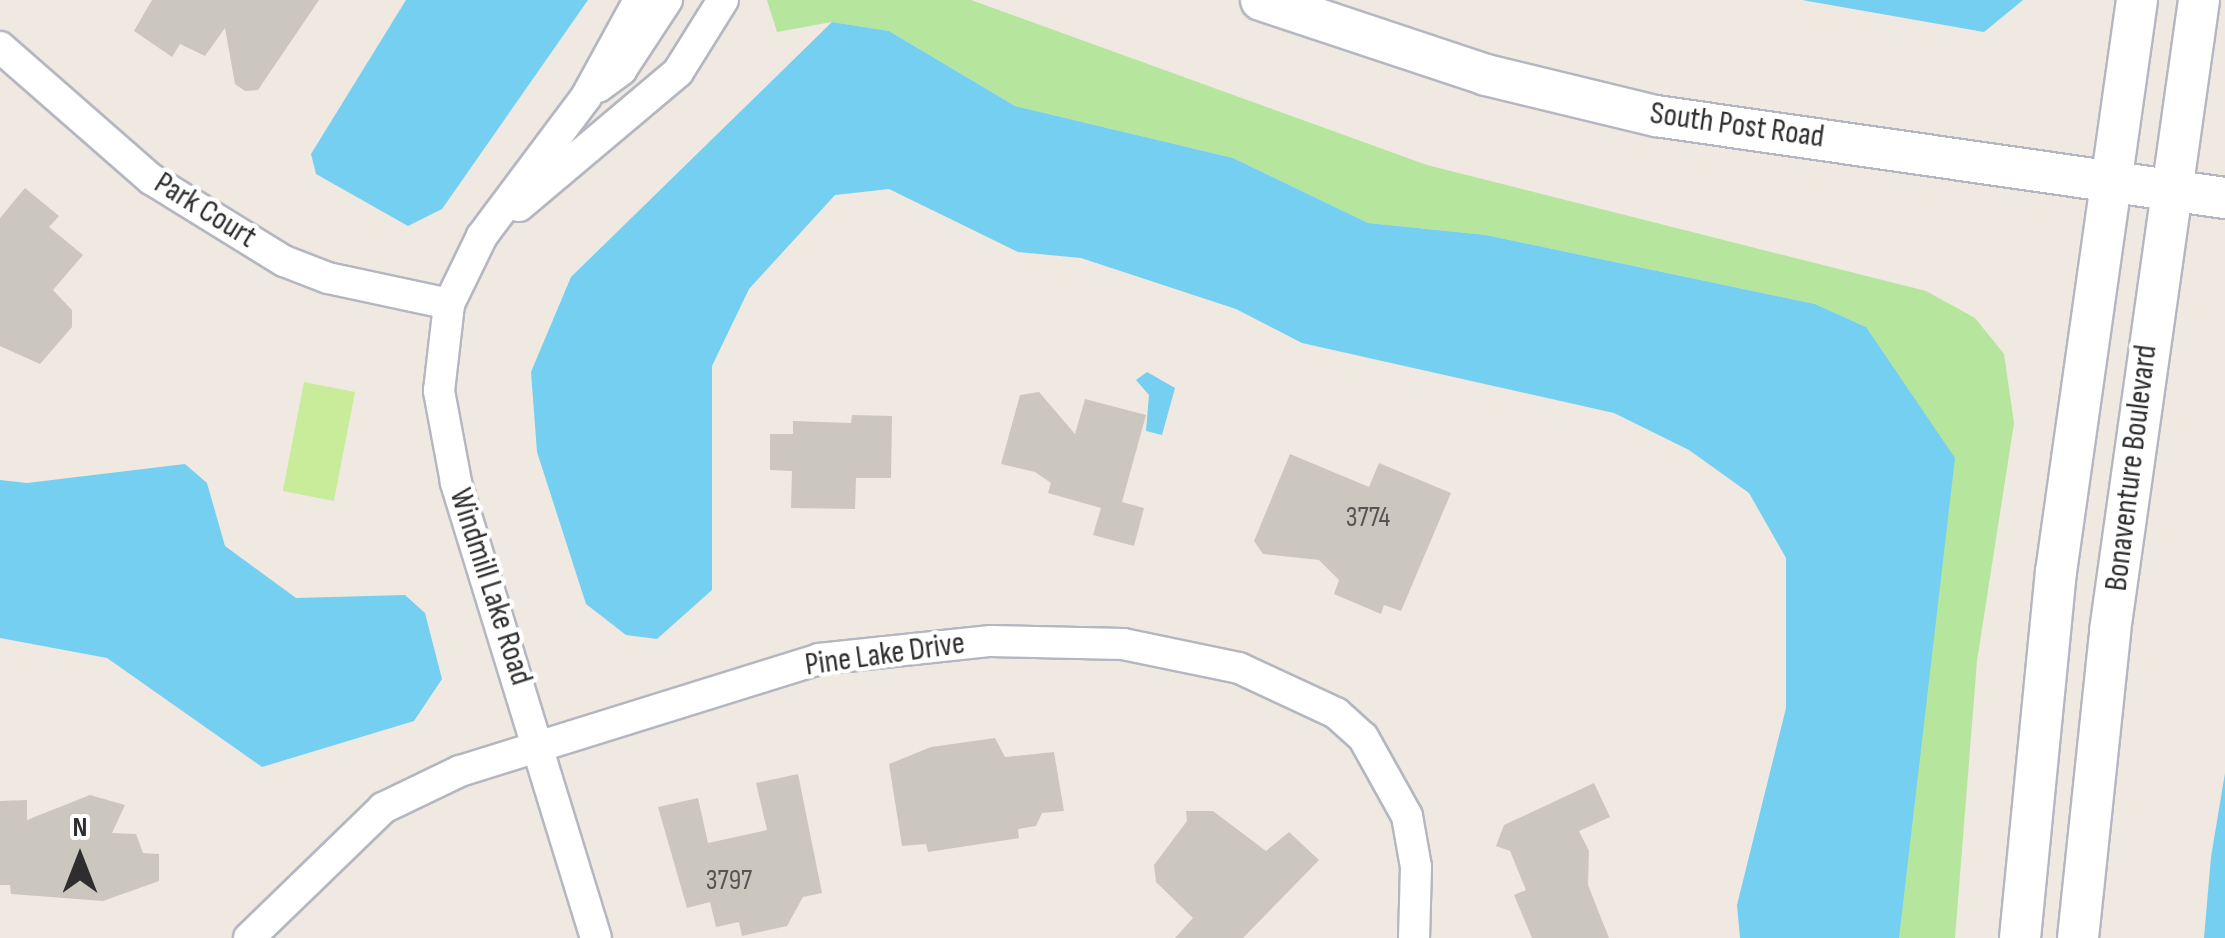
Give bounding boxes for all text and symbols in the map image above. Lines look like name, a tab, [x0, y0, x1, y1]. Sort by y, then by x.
street label: South Post Road	[1648, 95, 1826, 157]
street label: Park Court	[147, 165, 263, 257]
street label: Bonaventure Boulevard	[2098, 343, 2166, 593]
street label: Windmill Lake Road	[440, 484, 540, 690]
house number: 3774	[1346, 501, 1390, 535]
street label: Pine Lake Drive	[803, 625, 967, 685]
north arrow	[30, 808, 130, 908]
text: N	[73, 811, 87, 844]
house number: 3797	[706, 864, 752, 898]

